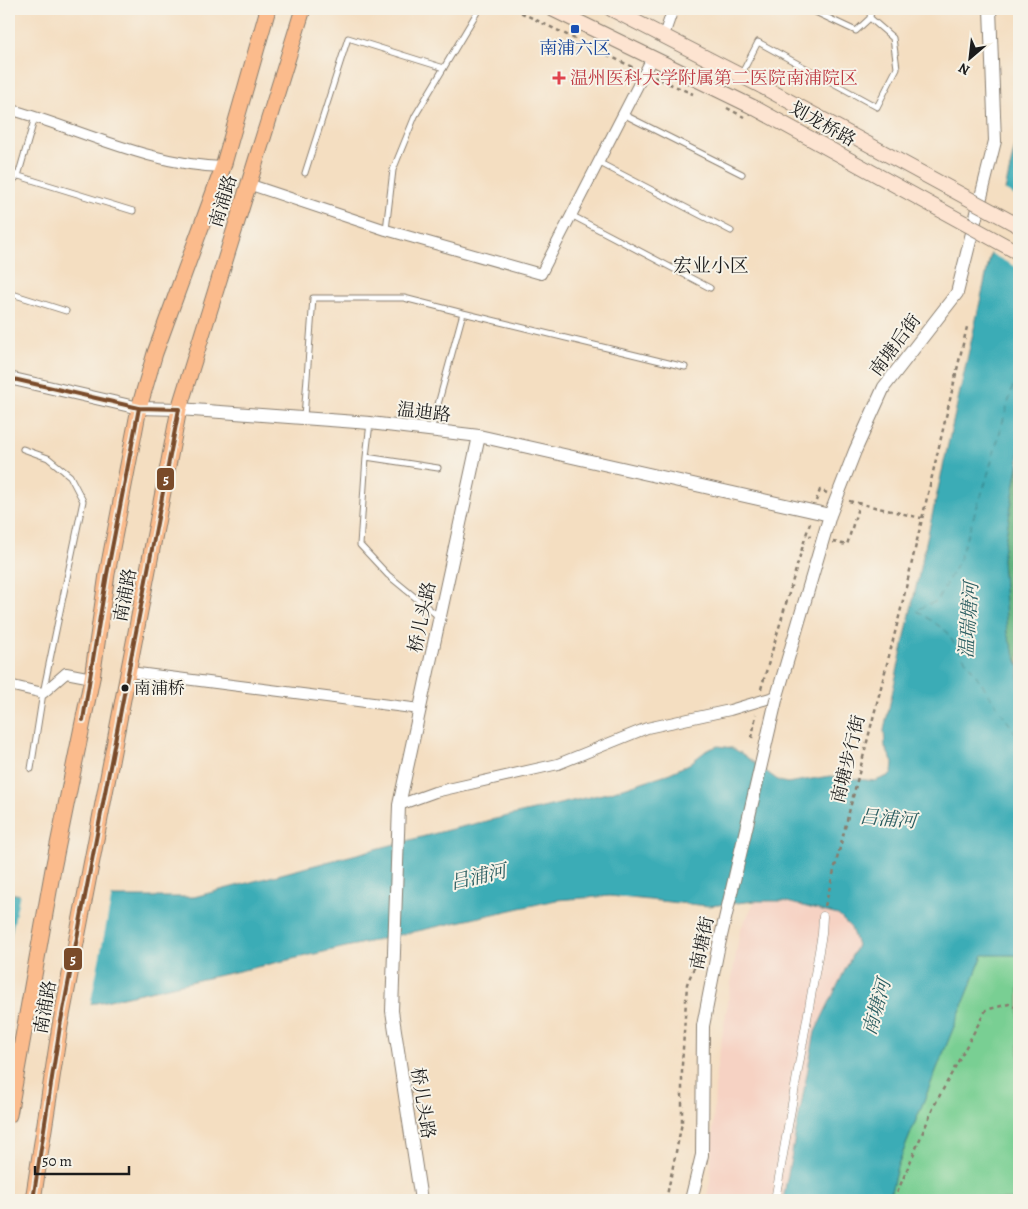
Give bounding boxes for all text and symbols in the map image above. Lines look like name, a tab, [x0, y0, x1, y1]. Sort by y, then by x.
marker: 南浦六区	[569, 23, 581, 35]
north arrow	[946, 32, 996, 82]
place label: 南浦六区	[539, 36, 611, 60]
text: N	[955, 58, 973, 80]
place label: 温州医科大学附属第二医院南浦院区	[570, 66, 858, 90]
marker: 温州医科大学附属第二医院南浦院区	[552, 71, 566, 85]
street label: 划龙桥路	[786, 96, 860, 152]
street label: 南浦路	[204, 172, 242, 230]
district label: 宏业小区	[673, 253, 749, 279]
street label: 南塘后街	[864, 309, 926, 381]
street label: 温迪路	[396, 397, 452, 427]
line badge: 5	[156, 467, 175, 491]
text: 5	[163, 470, 169, 489]
street label: 南浦路	[108, 566, 142, 624]
water label: 温瑞塘河	[953, 578, 985, 659]
street label: 桥儿头路	[403, 579, 441, 655]
place label: 南浦桥	[134, 677, 185, 700]
marker: 南浦桥	[120, 683, 130, 693]
street label: 南塘步行街	[825, 712, 871, 806]
water label: 吕浦河	[858, 804, 920, 835]
water label: 吕浦河	[448, 857, 512, 896]
street label: 南塘街	[685, 914, 719, 972]
line badge: 5	[63, 947, 83, 971]
text: 5	[70, 950, 76, 969]
water label: 南塘河	[857, 973, 898, 1038]
street label: 南浦路	[28, 978, 62, 1036]
street label: 桥儿头路	[406, 1066, 440, 1140]
scale bar	[35, 1144, 129, 1176]
text: 50 m	[42, 1151, 72, 1171]

